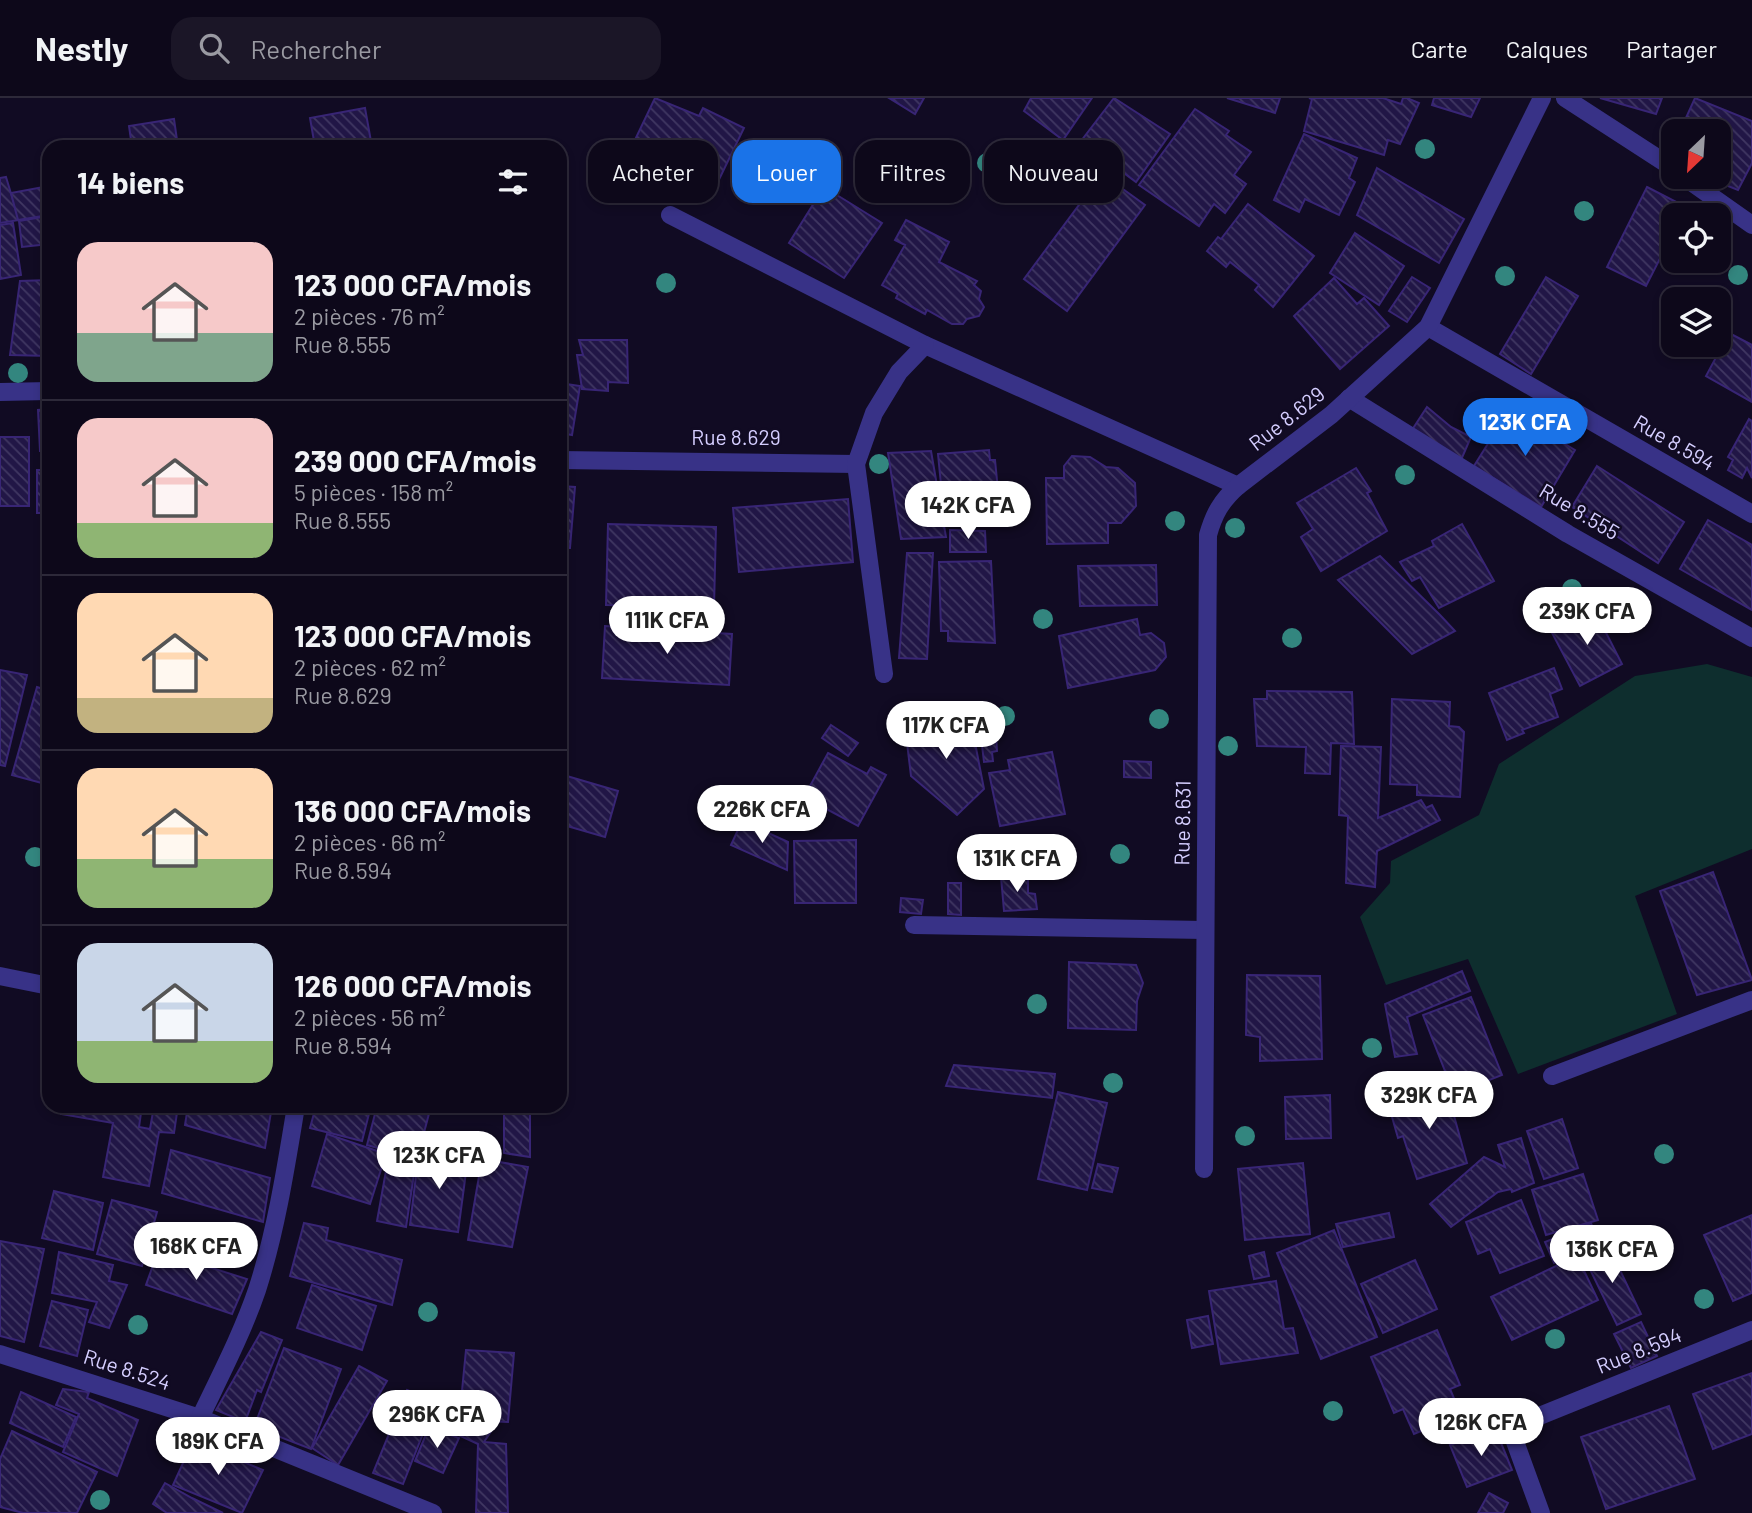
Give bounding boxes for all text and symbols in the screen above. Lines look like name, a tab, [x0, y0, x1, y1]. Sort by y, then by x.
search box	[171, 17, 661, 80]
text: Nestly	[35, 28, 129, 68]
icon: search	[195, 29, 233, 67]
text: Rechercher	[251, 33, 381, 64]
text: Carte	[1411, 34, 1468, 63]
text: Calques	[1506, 34, 1588, 63]
text: Partager	[1626, 34, 1717, 63]
north arrow	[1661, 119, 1731, 189]
map controls	[1661, 119, 1731, 357]
chip: Acheter	[588, 140, 718, 203]
chip: Louer	[732, 140, 841, 203]
chip: Filtres	[855, 140, 970, 203]
chip: Nouveau	[984, 140, 1123, 203]
icon: filters	[494, 163, 532, 201]
text: 14 biens	[77, 164, 184, 200]
button: locate	[1661, 203, 1731, 273]
text: 123 000 CFA/mois	[294, 266, 531, 302]
icon: home	[133, 270, 217, 354]
button: layers	[1661, 287, 1731, 357]
text: 2 pièces · 76 m²	[294, 302, 445, 330]
text: Rue 8.555	[294, 330, 391, 358]
street label: Rue 8.629	[1243, 380, 1329, 455]
pin: 123K CFA	[1453, 398, 1597, 458]
text: 123K CFA	[1479, 407, 1571, 435]
street label: Rue 8.594	[1630, 408, 1720, 475]
street label: Rue 8.629	[691, 424, 781, 449]
text: 239 000 CFA/mois	[294, 442, 537, 478]
icon: home	[133, 446, 217, 530]
street label: Rue 8.555	[1535, 477, 1624, 544]
text: 5 pièces · 158 m²	[294, 478, 453, 506]
pin: 142K CFA	[896, 482, 1040, 541]
text: 142K CFA	[921, 490, 1015, 518]
text: Rue 8.555	[294, 506, 391, 534]
pin: 239K CFA	[1515, 588, 1659, 647]
pin: 111K CFA	[595, 596, 739, 656]
text: 239K CFA	[1539, 596, 1635, 624]
text: 111K CFA	[625, 605, 709, 633]
text: 123 000 CFA/mois	[294, 617, 531, 653]
icon: home	[133, 621, 217, 705]
text: 2 pièces · 62 m²	[294, 653, 446, 681]
text: Rue 8.629	[294, 681, 392, 709]
pin: 117K CFA	[874, 702, 1018, 761]
text: 117K CFA	[902, 710, 990, 738]
street label: Rue 8.631	[1168, 780, 1195, 866]
pin: 226K CFA	[690, 786, 834, 845]
text: 136 000 CFA/mois	[294, 792, 531, 828]
text: 226K CFA	[713, 794, 811, 822]
icon: home	[133, 796, 217, 880]
text: 2 pièces · 66 m²	[294, 828, 446, 856]
pin: 131K CFA	[945, 834, 1089, 894]
text: 131K CFA	[973, 843, 1061, 871]
text: Rue 8.594	[294, 856, 392, 884]
text: 126 000 CFA/mois	[294, 967, 532, 1003]
icon: home	[133, 971, 217, 1055]
text: 2 pièces · 56 m²	[294, 1003, 446, 1031]
text: Rue 8.594	[294, 1031, 392, 1059]
pin: 329K CFA	[1357, 1072, 1501, 1131]
text: 329K CFA	[1380, 1080, 1478, 1108]
pin: 123K CFA	[367, 1132, 511, 1191]
text: 123K CFA	[393, 1140, 485, 1168]
pin: 168K CFA	[124, 1222, 268, 1282]
pin: 136K CFA	[1540, 1226, 1684, 1285]
text: 168K CFA	[150, 1231, 242, 1259]
text: 136K CFA	[1566, 1234, 1658, 1262]
street label: Rue 8.594	[1592, 1321, 1685, 1378]
street label: Rue 8.524	[81, 1343, 174, 1394]
pin: 296K CFA	[365, 1390, 509, 1450]
pin: 126K CFA	[1409, 1398, 1553, 1458]
text: 296K CFA	[389, 1399, 485, 1427]
text: 126K CFA	[1435, 1407, 1527, 1435]
pin: 189K CFA	[146, 1418, 290, 1477]
text: 189K CFA	[172, 1426, 264, 1454]

